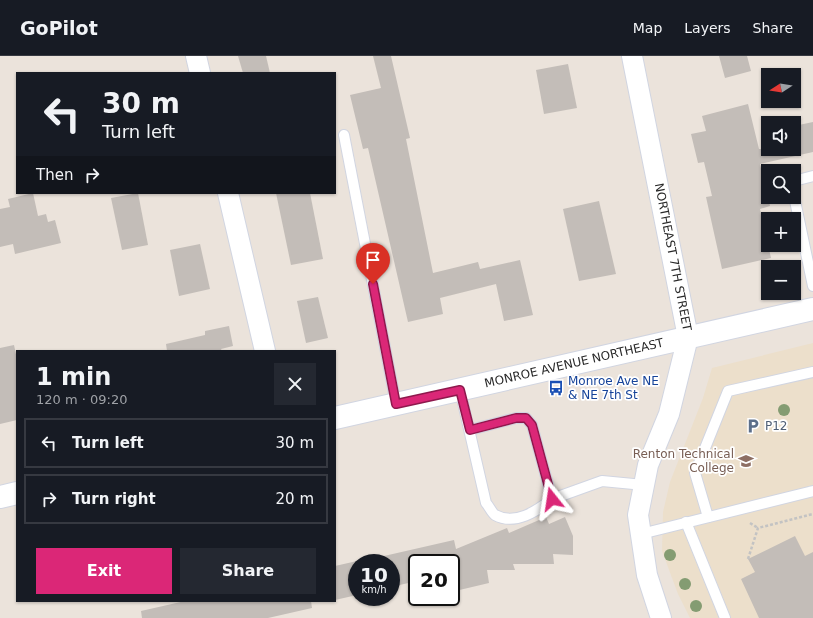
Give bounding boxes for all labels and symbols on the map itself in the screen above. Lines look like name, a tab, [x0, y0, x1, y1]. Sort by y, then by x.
north arrow	[761, 68, 801, 108]
street label: NORTHEAST 7TH STREET	[652, 182, 694, 333]
pin	[356, 243, 390, 284]
street label: MONROE AVENUE NORTHEAST	[483, 335, 666, 390]
place label: Monroe Ave NE & NE 7th St	[568, 374, 659, 402]
bus stop icon: Monroe Ave NE & NE 7th St	[547, 379, 565, 397]
parking icon: P12	[744, 417, 762, 435]
place label: P12	[765, 419, 788, 433]
place label: Renton Technical College	[633, 447, 734, 475]
school or university icon: Renton Technical College	[737, 452, 755, 470]
position arrow	[531, 478, 573, 520]
speed limit sign: 20	[408, 554, 460, 606]

